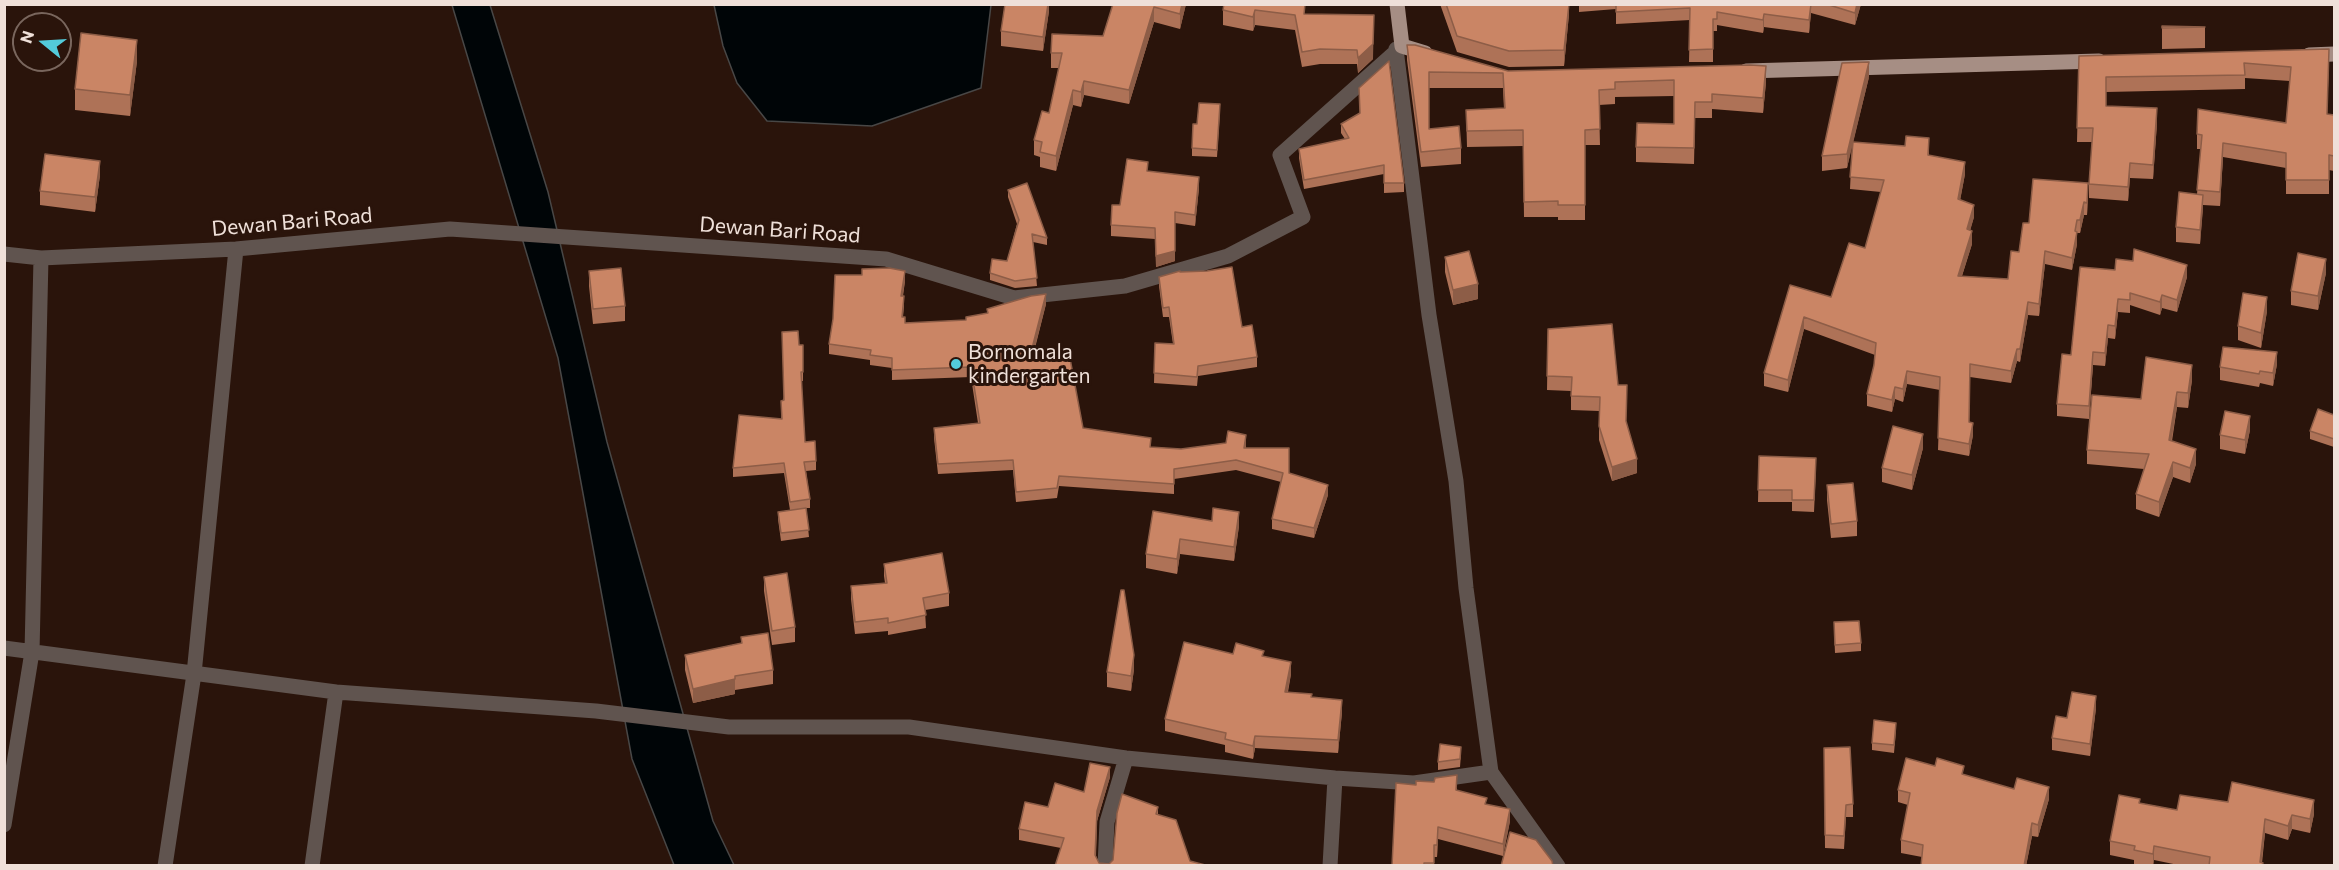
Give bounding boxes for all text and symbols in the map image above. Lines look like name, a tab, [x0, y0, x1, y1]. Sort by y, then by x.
north arrow	[12, 12, 72, 72]
text: N	[15, 28, 37, 46]
street label: Dewan Bari Road	[211, 202, 373, 242]
street label: Dewan Bari Road	[699, 212, 861, 248]
place label: Bornomala kindergarten	[968, 339, 1091, 389]
marker: Bornomala kindergarten	[949, 357, 963, 371]

